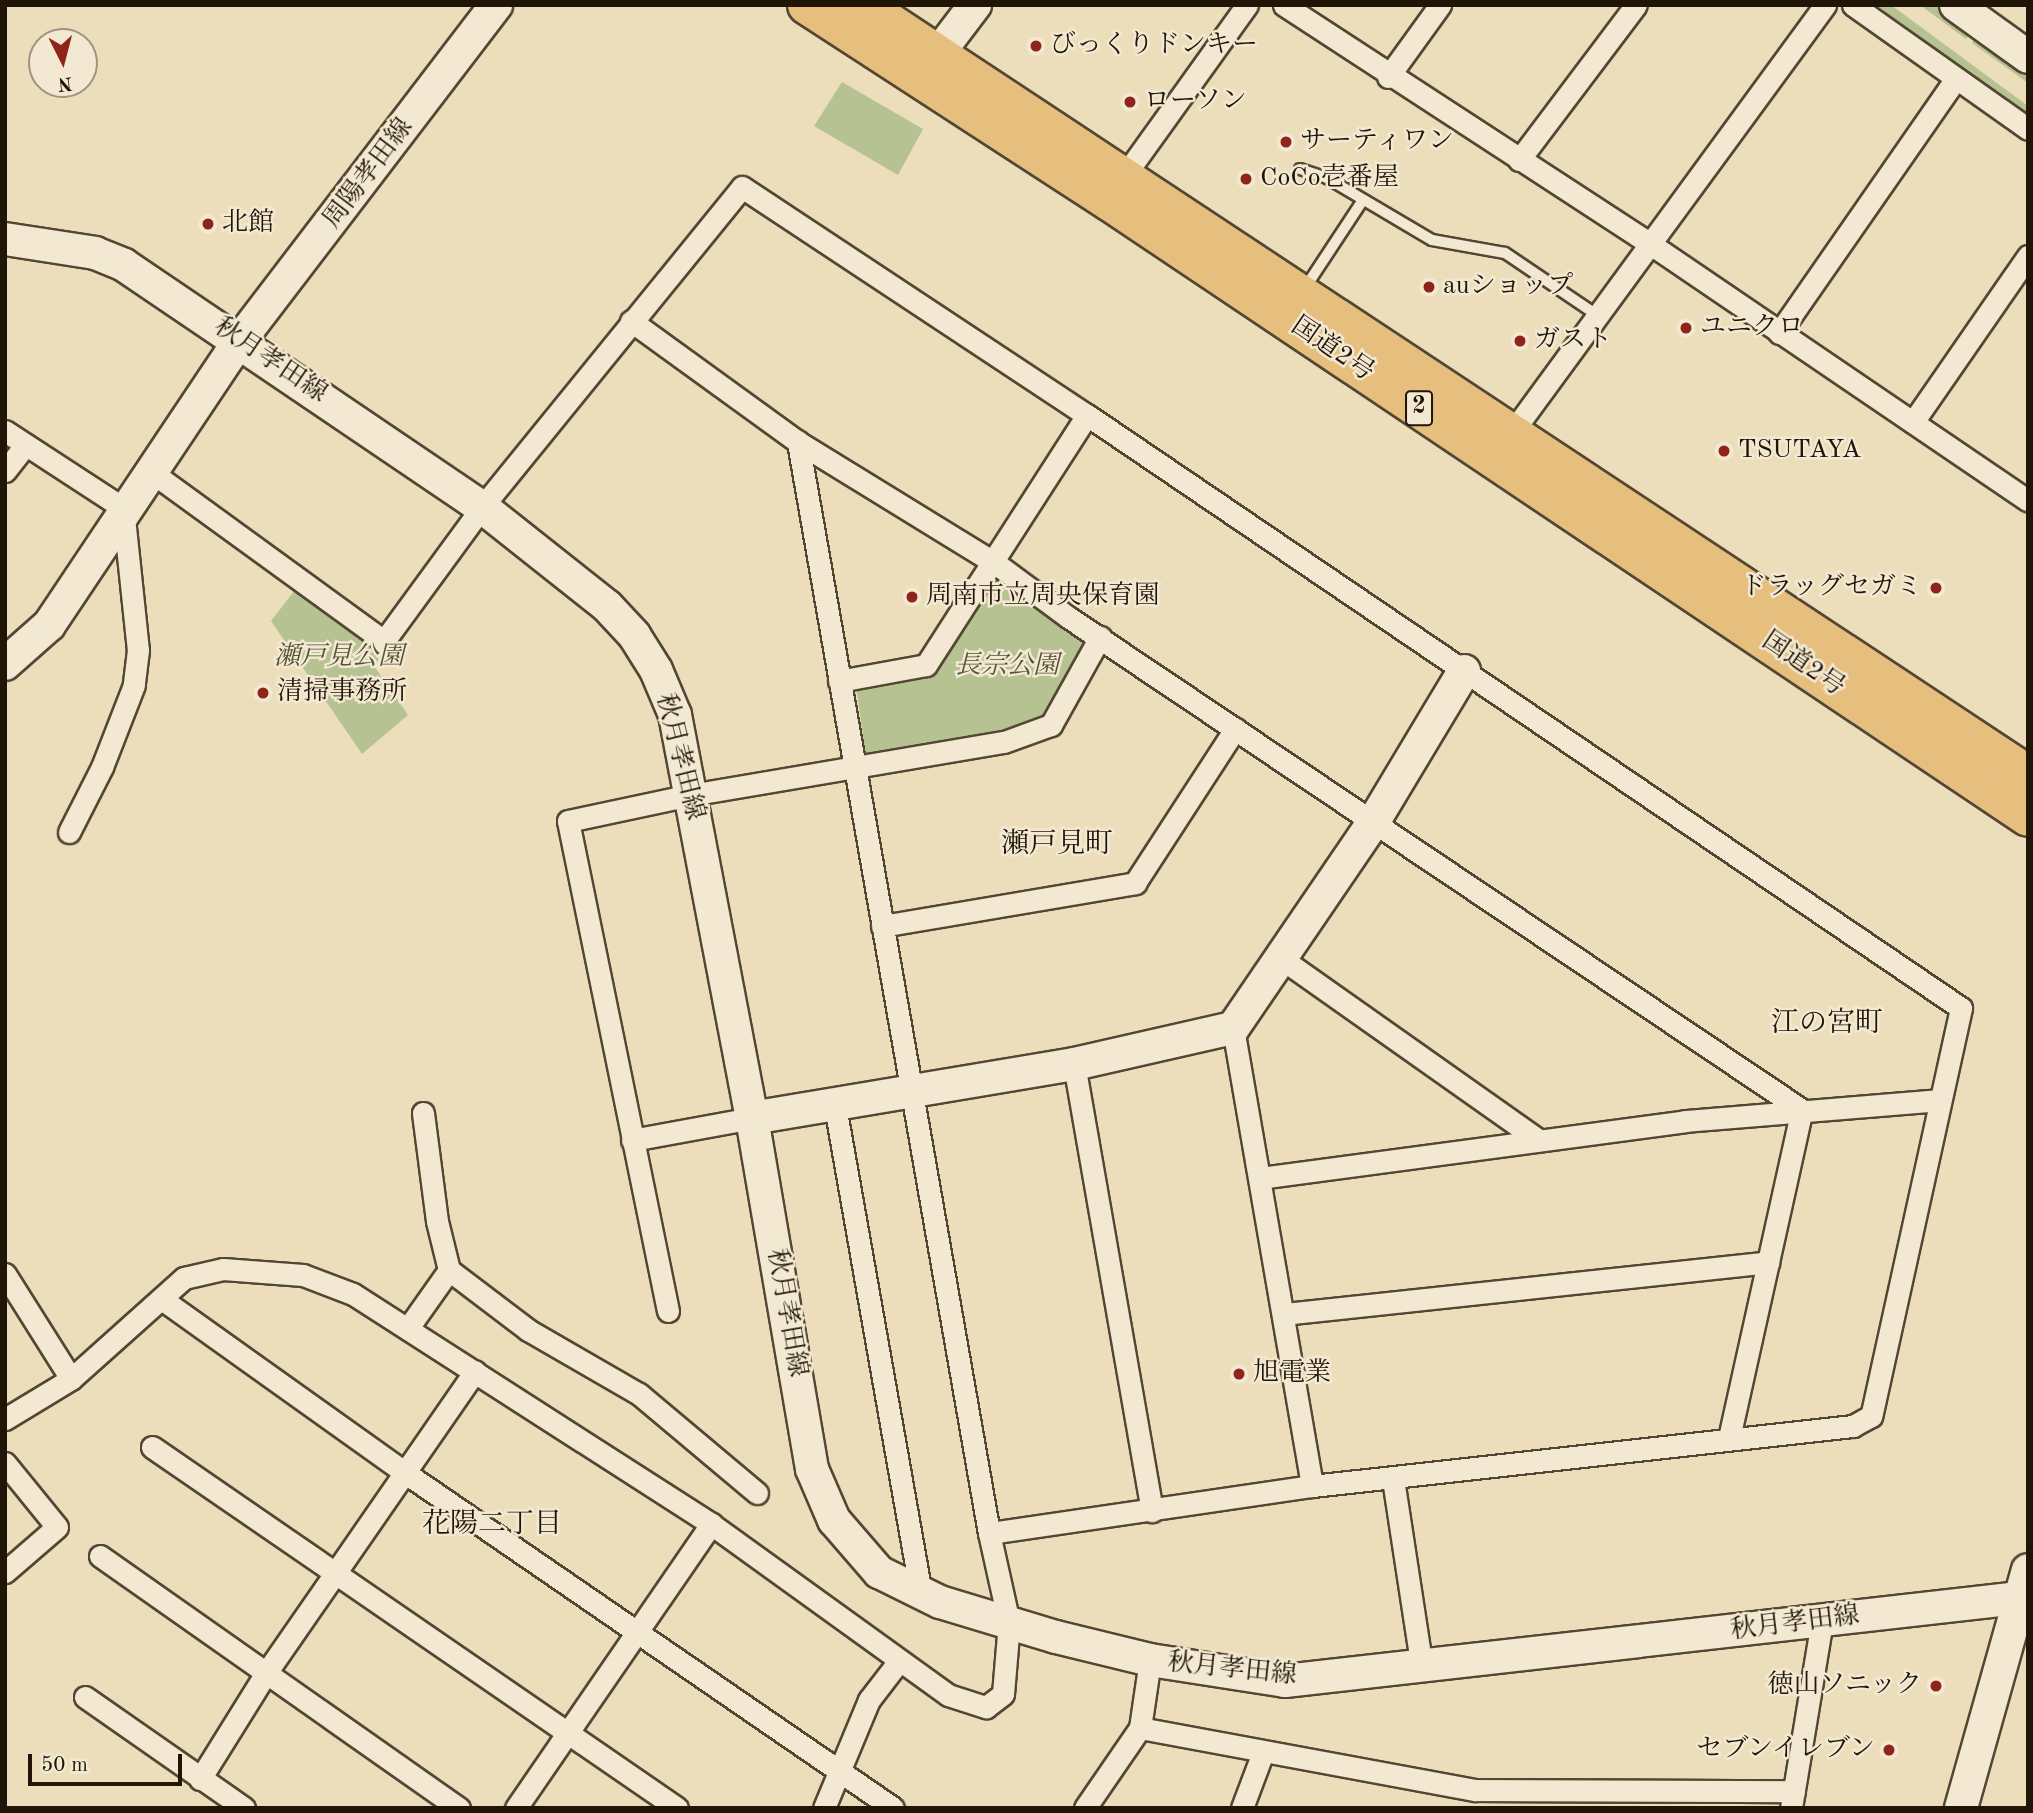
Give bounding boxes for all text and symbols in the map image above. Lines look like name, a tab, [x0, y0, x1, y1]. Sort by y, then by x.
north arrow	[28, 28, 98, 98]
place label: びっくりドンキー	[1050, 30, 1258, 62]
marker: びっくりドンキー	[1028, 38, 1044, 54]
text: N	[57, 72, 73, 93]
place label: ローソン	[1144, 86, 1248, 118]
marker: ローソン	[1122, 94, 1138, 110]
street label: 周陽孝田線	[317, 113, 421, 235]
place label: サーティワン	[1300, 126, 1456, 158]
marker: サーティワン	[1278, 134, 1294, 150]
place label: CoCo壱番屋	[1260, 163, 1399, 195]
marker: CoCo壱番屋	[1238, 171, 1254, 187]
place label: 北館	[222, 208, 274, 240]
marker: 北館	[200, 216, 216, 232]
place label: auショップ	[1443, 271, 1574, 303]
marker: auショップ	[1421, 279, 1437, 295]
street label: 国道2号	[1285, 311, 1379, 389]
street label: 秋月孝田線	[207, 312, 333, 410]
place label: ユニクロ	[1700, 312, 1804, 344]
marker: ユニクロ	[1678, 320, 1694, 336]
place label: ガスト	[1534, 325, 1612, 357]
marker: ガスト	[1512, 333, 1528, 349]
road number: 2	[1405, 388, 1433, 428]
place label: TSUTAYA	[1738, 435, 1861, 467]
marker: TSUTAYA	[1716, 443, 1732, 459]
place label: ドラッグセガミ	[1740, 572, 1922, 604]
marker: ドラッグセガミ	[1928, 580, 1944, 596]
place label: 周南市立周央保育園	[926, 581, 1160, 613]
marker: 周南市立周央保育園	[904, 589, 920, 605]
street label: 国道2号	[1756, 626, 1850, 704]
park label: 瀬戸見公園	[274, 642, 404, 674]
park label: 長宗公園	[955, 651, 1059, 683]
place label: 清掃事務所	[277, 677, 407, 709]
marker: 清掃事務所	[255, 685, 271, 701]
street label: 秋月孝田線	[648, 690, 710, 824]
district label: 瀬戸見町	[1001, 828, 1113, 862]
district label: 江の宮町	[1771, 1007, 1883, 1041]
street label: 秋月孝田線	[759, 1246, 813, 1380]
place label: 旭電業	[1253, 1358, 1331, 1390]
marker: 旭電業	[1231, 1366, 1247, 1382]
district label: 花陽二丁目	[422, 1508, 562, 1542]
street label: 秋月孝田線	[1729, 1601, 1861, 1647]
street label: 秋月孝田線	[1166, 1648, 1298, 1692]
place label: 徳山ソニック	[1766, 1670, 1922, 1702]
marker: 徳山ソニック	[1928, 1678, 1944, 1694]
place label: セブンイレブン	[1693, 1734, 1875, 1766]
scale bar	[32, 1740, 186, 1784]
marker: セブンイレブン	[1881, 1742, 1897, 1758]
text: 50 m	[41, 1755, 88, 1776]

